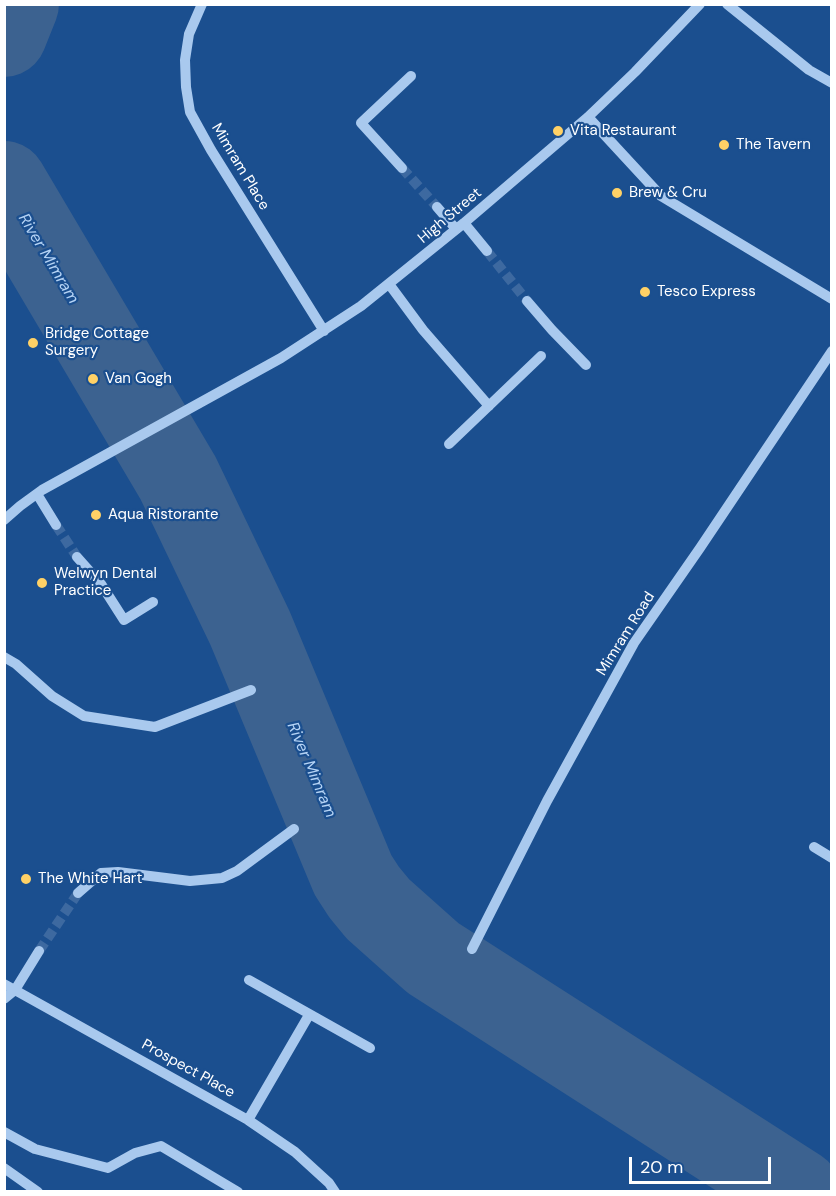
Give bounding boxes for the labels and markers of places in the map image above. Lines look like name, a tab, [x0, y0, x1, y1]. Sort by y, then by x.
place label: Vita Restaurant	[570, 122, 677, 140]
marker: Vita Restaurant	[551, 124, 565, 138]
place label: The Tavern	[736, 136, 811, 154]
marker: The Tavern	[717, 138, 731, 152]
place label: Brew & Cru	[629, 184, 707, 202]
marker: Brew & Cru	[610, 186, 624, 200]
place label: Tesco Express	[657, 283, 756, 301]
marker: Tesco Express	[638, 285, 652, 299]
place label: Bridge Cottage Surgery	[45, 325, 149, 360]
marker: Bridge Cottage Surgery	[26, 336, 40, 350]
place label: Van Gogh	[105, 370, 172, 388]
marker: Van Gogh	[86, 372, 100, 386]
place label: Aqua Ristorante	[108, 506, 218, 524]
marker: Aqua Ristorante	[89, 508, 103, 522]
place label: Welwyn Dental Practice	[54, 565, 157, 600]
marker: Welwyn Dental Practice	[35, 576, 49, 590]
place label: The White Hart	[38, 870, 142, 888]
marker: The White Hart	[19, 872, 33, 886]

